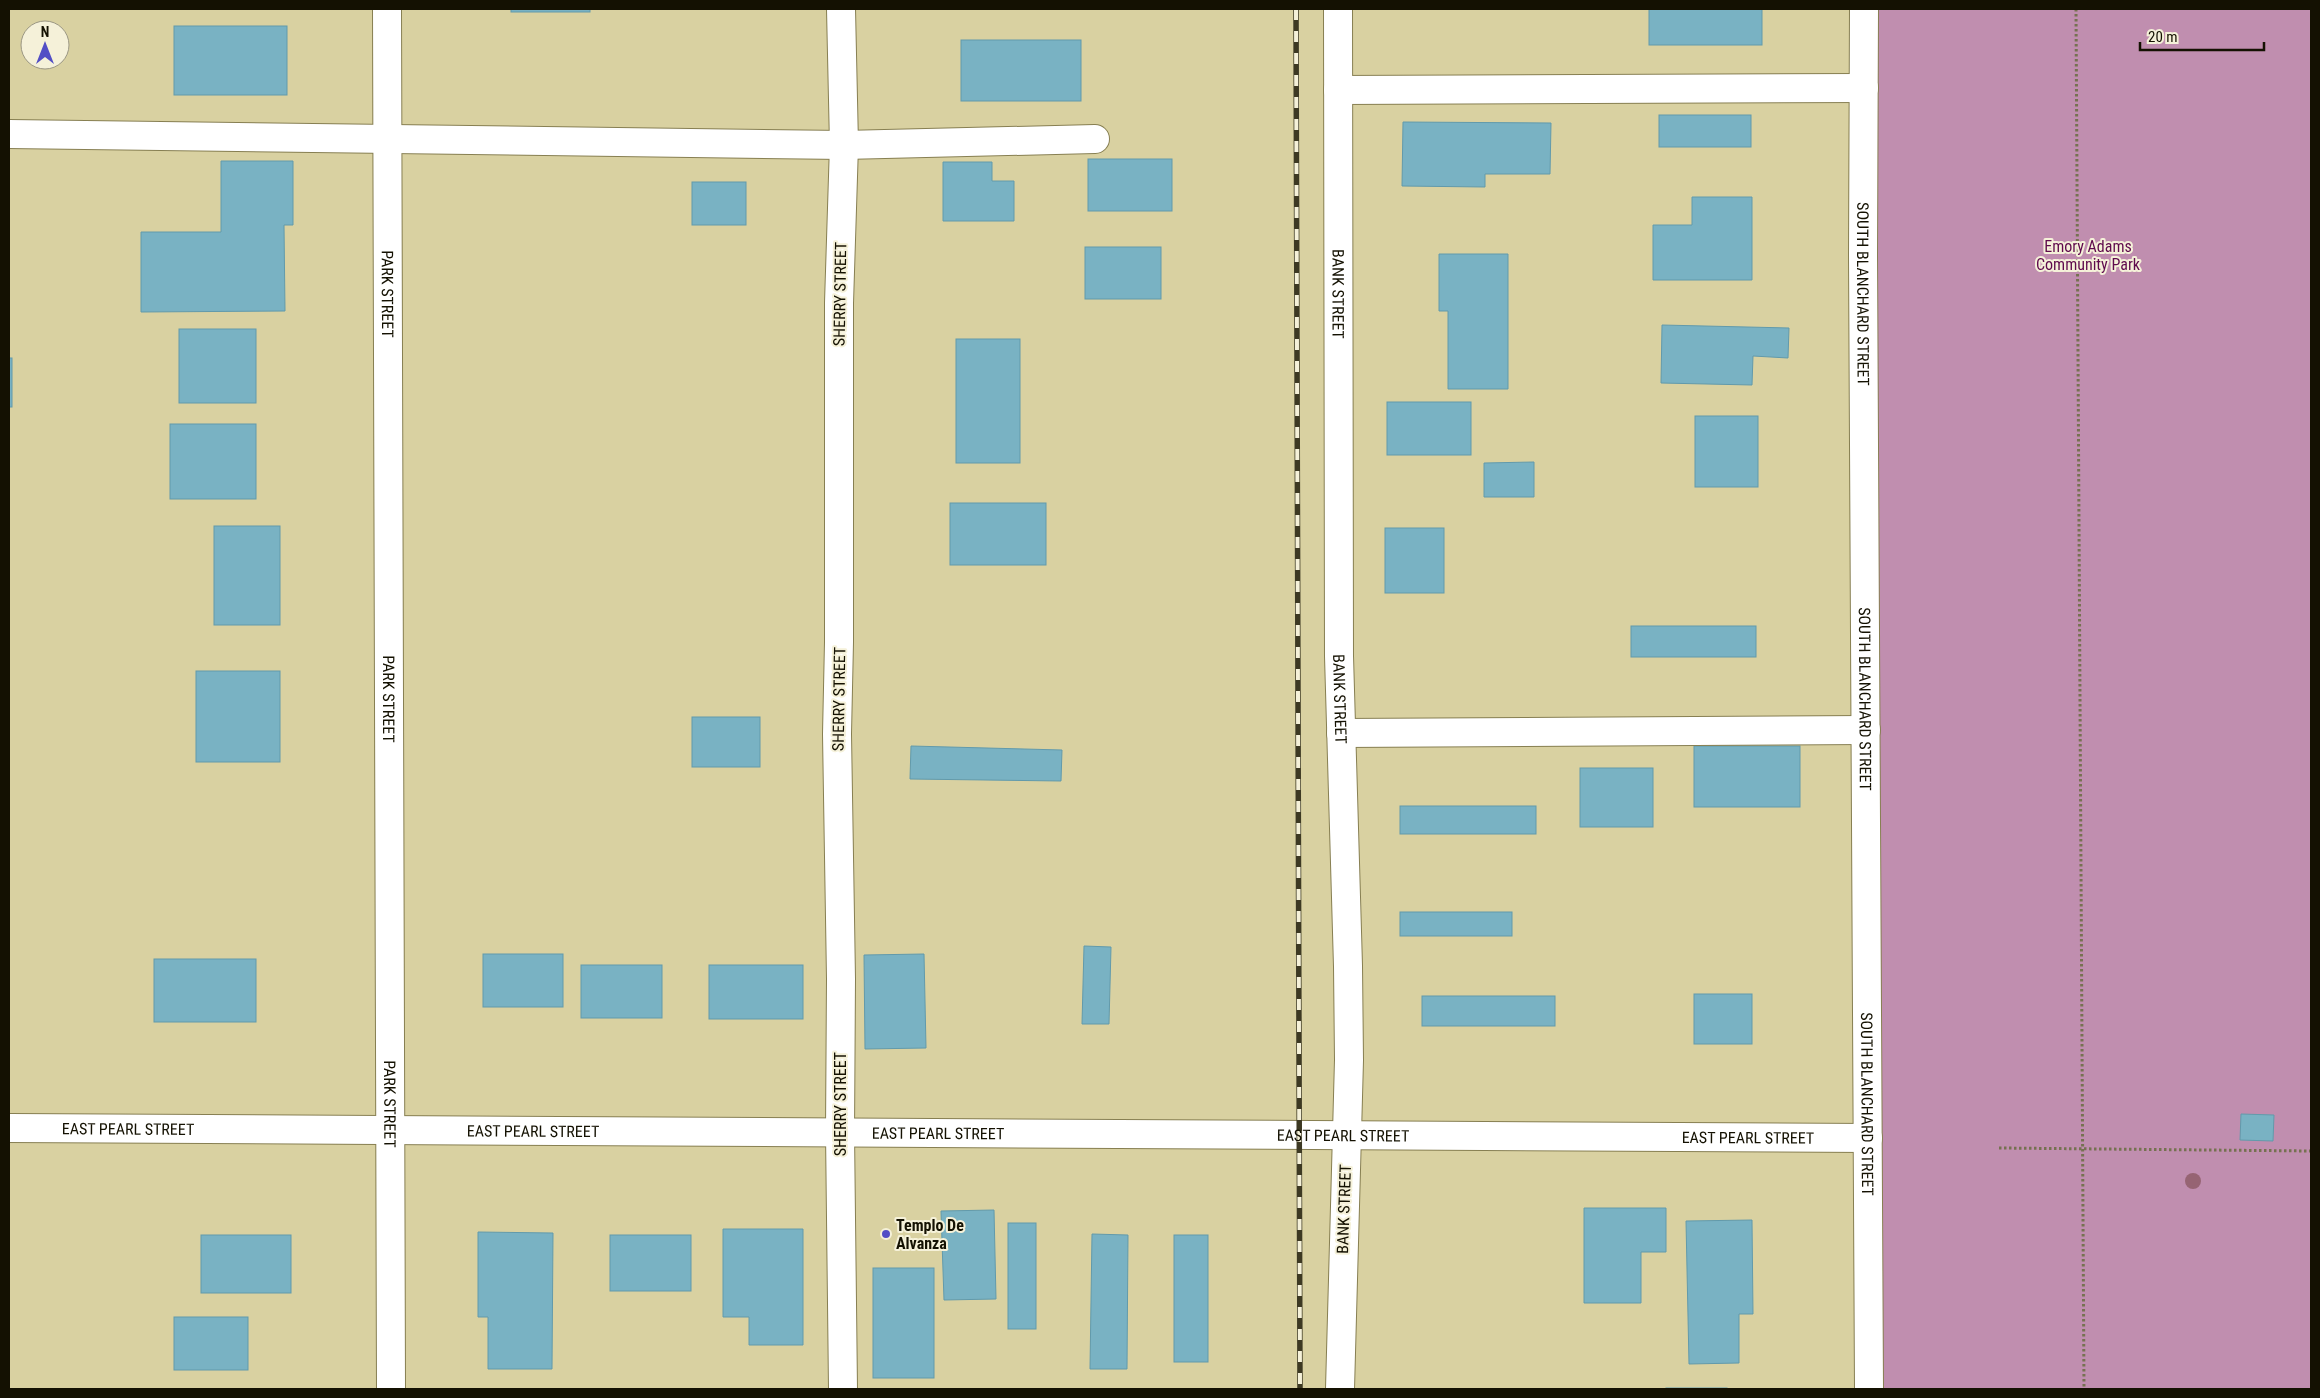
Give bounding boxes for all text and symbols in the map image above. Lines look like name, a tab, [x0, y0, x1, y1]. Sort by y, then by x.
north arrow	[20, 20, 70, 70]
scale bar	[2140, 20, 2264, 52]
text: N	[41, 24, 49, 40]
text: 20 m	[2148, 28, 2178, 46]
street label: SOUTH BLANCHARD STREET	[1853, 202, 1873, 386]
park label: Emory Adams Community Park	[2036, 237, 2141, 274]
street label: SHERRY STREET	[830, 242, 850, 346]
street label: BANK STREET	[1329, 249, 1348, 339]
street label: PARK STREET	[378, 250, 397, 338]
street label: SOUTH BLANCHARD STREET	[1855, 607, 1875, 791]
street label: SHERRY STREET	[829, 647, 849, 751]
street label: BANK STREET	[1329, 654, 1351, 744]
street label: PARK STREET	[379, 655, 399, 743]
street label: SOUTH BLANCHARD STREET	[1858, 1012, 1877, 1196]
street label: SHERRY STREET	[831, 1052, 850, 1156]
street label: PARK STREET	[381, 1060, 400, 1148]
street label: EAST PEARL STREET	[62, 1119, 194, 1138]
street label: EAST PEARL STREET	[467, 1121, 599, 1141]
street label: EAST PEARL STREET	[872, 1123, 1004, 1143]
street label: EAST PEARL STREET	[1277, 1125, 1409, 1145]
street label: EAST PEARL STREET	[1682, 1127, 1814, 1147]
street label: BANK STREET	[1333, 1164, 1355, 1254]
place label: Templo De Alvanza	[896, 1216, 964, 1253]
marker: Templo De Alvanza	[880, 1228, 892, 1240]

